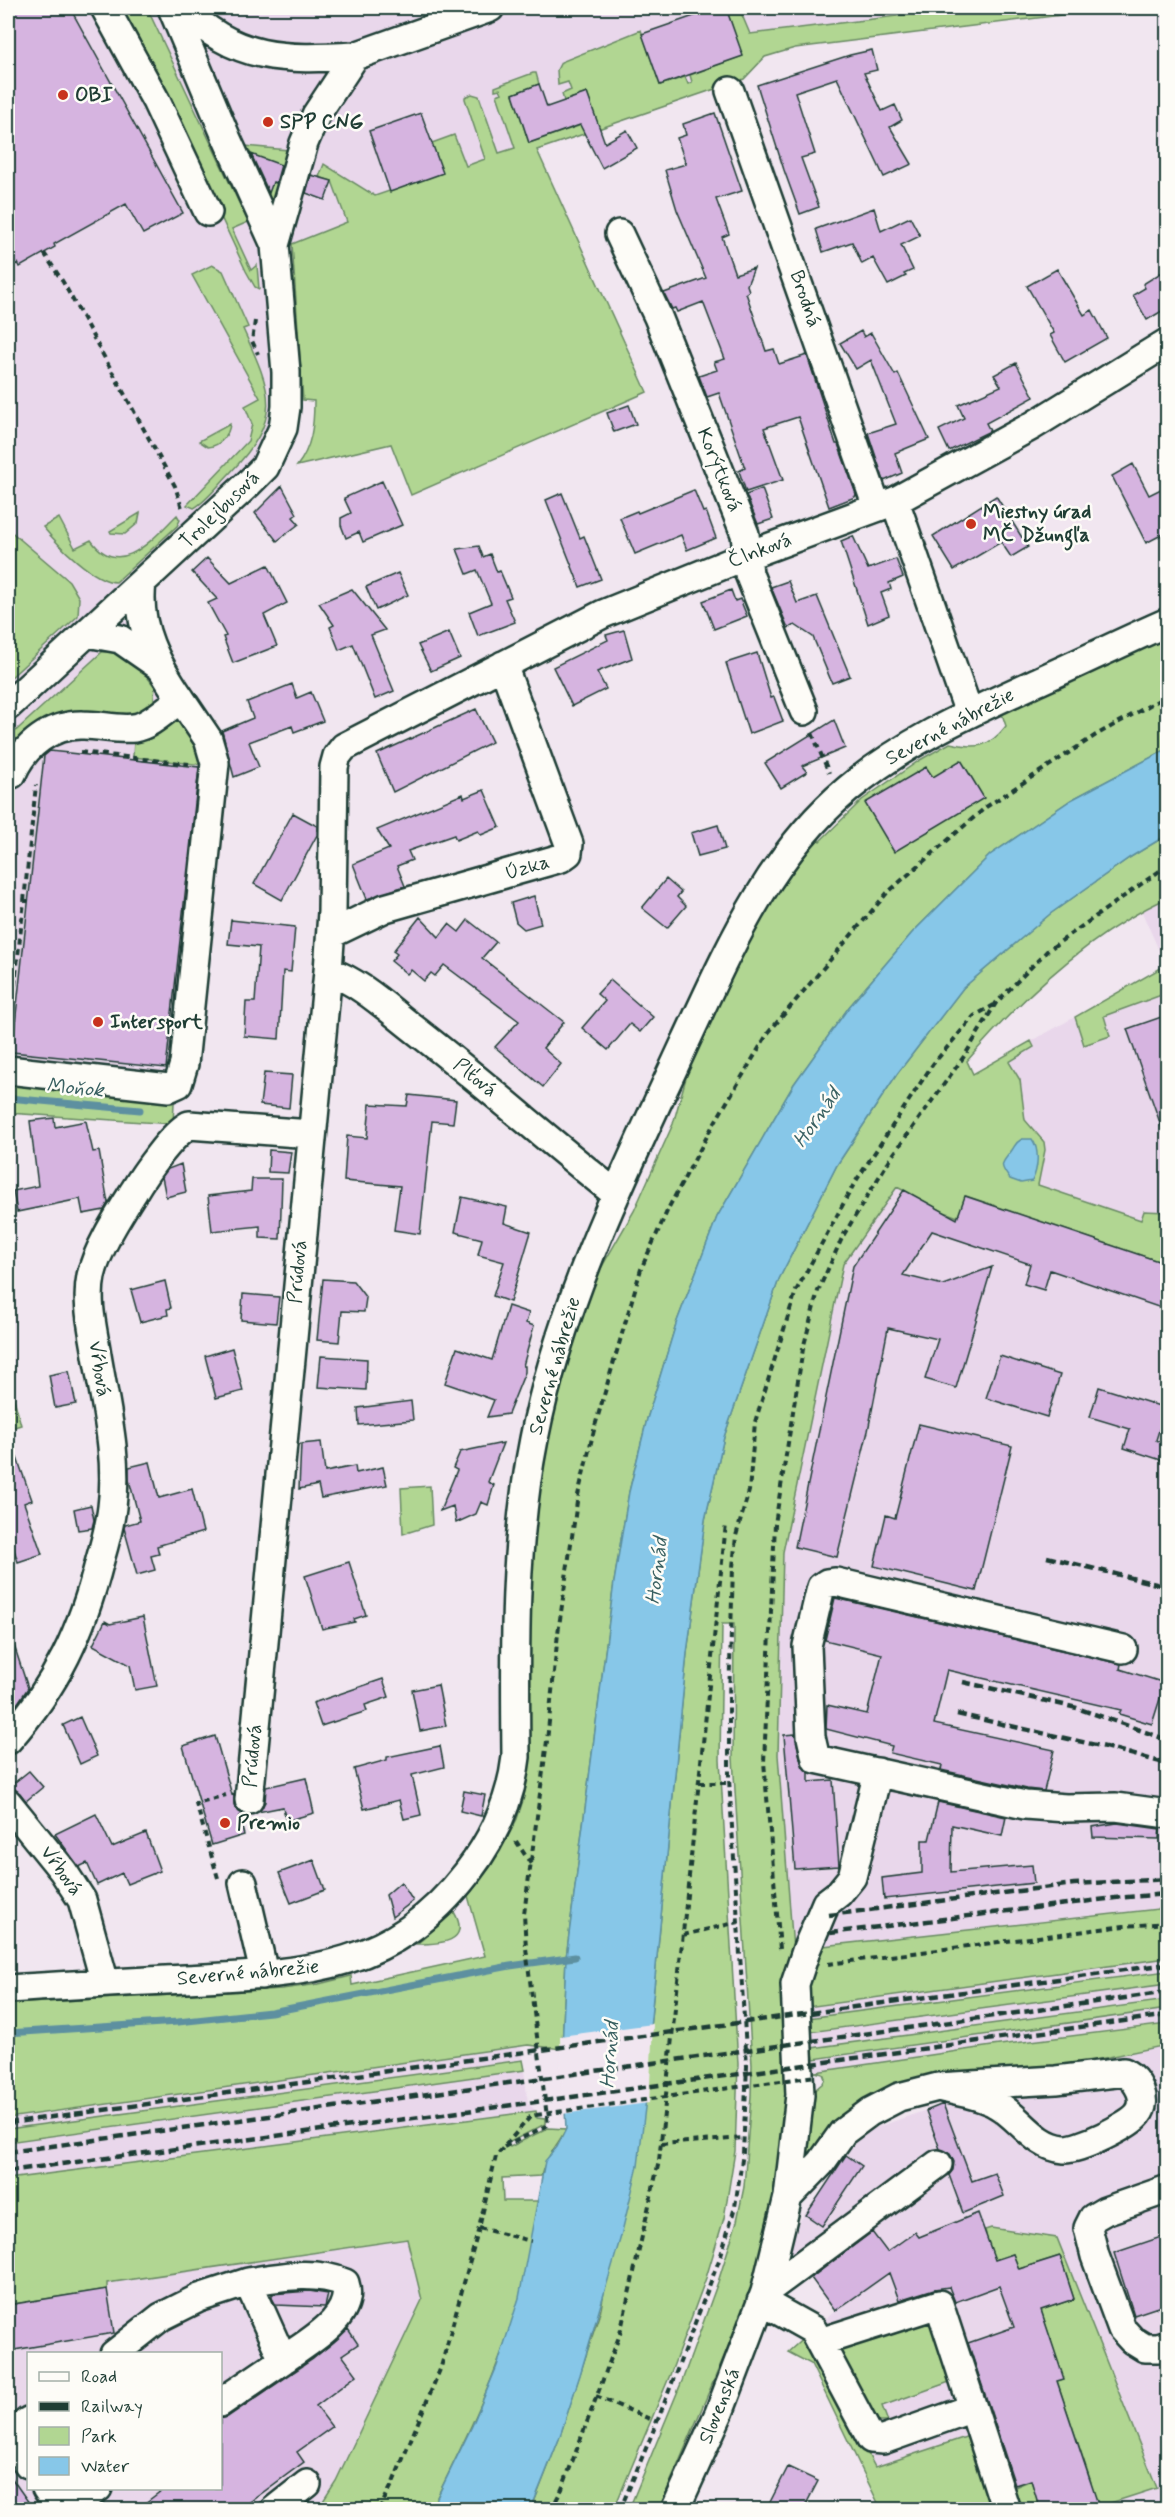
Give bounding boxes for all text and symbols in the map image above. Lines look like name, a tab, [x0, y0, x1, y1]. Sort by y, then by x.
place label: OBI	[75, 82, 113, 109]
marker: OBI	[56, 88, 70, 102]
place label: SPP CNG	[280, 109, 363, 136]
marker: SPP CNG	[261, 115, 275, 129]
street label: Brodná	[783, 267, 827, 331]
street label: Korýtková	[690, 424, 748, 516]
street label: Trolejbusová	[174, 465, 266, 555]
place label: Miestny úrad MČ Džungľa	[983, 499, 1091, 551]
marker: Miestny úrad MČ Džungľa	[964, 517, 978, 531]
street label: Člnková	[724, 527, 796, 575]
street label: Severné nábrežie	[881, 682, 1019, 772]
street label: Úzka	[501, 849, 553, 887]
place label: Intersport	[110, 1009, 204, 1036]
marker: Intersport	[91, 1015, 105, 1029]
street label: Plťová	[447, 1052, 503, 1104]
water label: Moňok	[45, 1072, 106, 1105]
water label: Hornád	[786, 1081, 849, 1153]
street label: Prúdová	[282, 1239, 314, 1305]
street label: Severné nábrežie	[522, 1294, 588, 1438]
street label: Vŕbová	[81, 1339, 117, 1399]
water label: Hornád	[639, 1534, 675, 1606]
street label: Prúdová	[237, 1723, 269, 1789]
place label: Premio	[237, 1810, 300, 1837]
marker: Premio	[218, 1816, 232, 1830]
street label: Vŕbová	[34, 1840, 88, 1902]
street label: Severné nábrežie	[176, 1953, 320, 1993]
water label: Hornád	[594, 2018, 626, 2089]
legend	[27, 2352, 222, 2490]
street label: Slovenská	[693, 2364, 747, 2448]
text: Road	[81, 2365, 117, 2389]
text: Railway	[81, 2395, 143, 2419]
text: Park	[81, 2425, 117, 2449]
text: Water	[81, 2455, 130, 2479]

